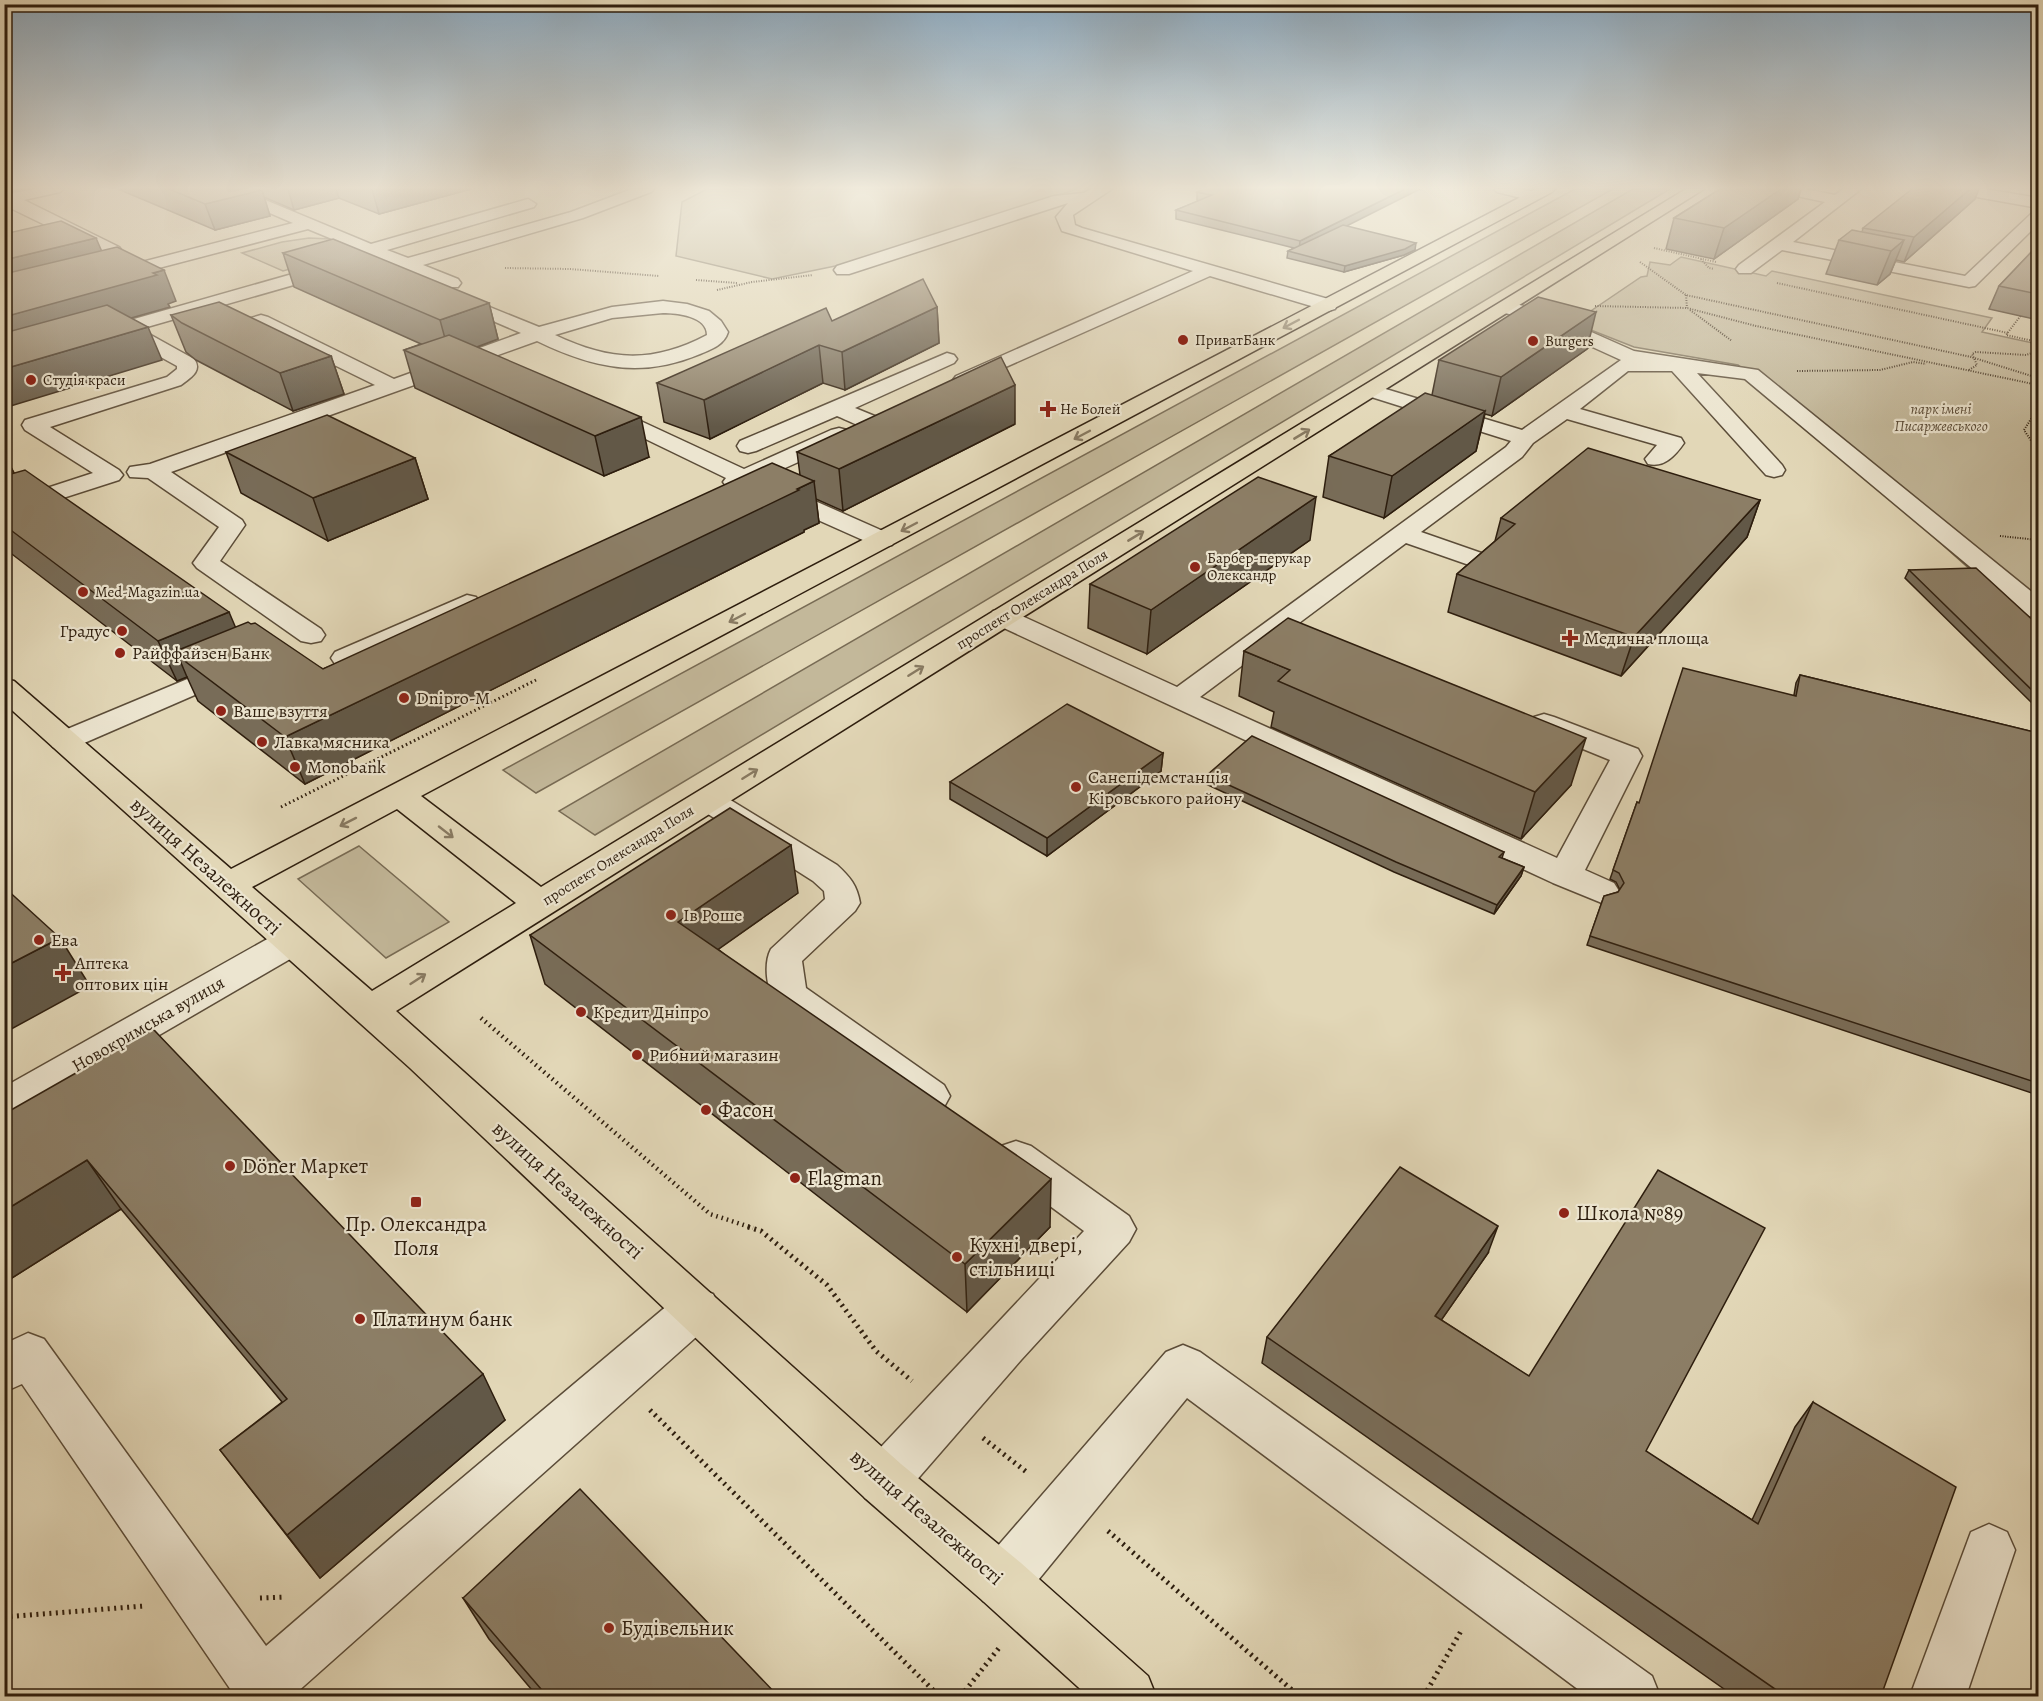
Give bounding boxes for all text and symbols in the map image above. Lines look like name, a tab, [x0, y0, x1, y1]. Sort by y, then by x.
one-way arrow	[1283, 319, 1301, 330]
place label: ПриватБанк	[1195, 330, 1276, 350]
place label: Burgers	[1545, 331, 1594, 351]
marker: ПриватБанк	[1176, 333, 1190, 347]
marker: Burgers	[1526, 334, 1540, 348]
place label: Студія краси	[43, 370, 126, 390]
marker: Студія краси	[24, 373, 38, 387]
place label: Не Болей	[1060, 399, 1121, 419]
park label: парк імені Писаржевського	[1894, 399, 1988, 436]
marker: Не Болей	[1041, 402, 1055, 416]
one-way arrow	[1293, 428, 1310, 440]
one-way arrow	[1074, 429, 1091, 441]
one-way arrow	[901, 521, 919, 533]
one-way arrow	[1127, 529, 1144, 542]
street label: проспект Олександра Поля	[952, 544, 1112, 654]
place label: Барбер-перукар Олександр	[1207, 548, 1311, 585]
marker: Барбер-перукар Олександр	[1188, 560, 1202, 574]
place label: Med-Magazin.ua	[95, 582, 200, 602]
marker: Med-Magazin.ua	[76, 585, 90, 599]
one-way arrow	[729, 612, 746, 624]
place label: Градус	[60, 619, 110, 643]
marker: Градус	[115, 624, 129, 638]
place label: Медична площа	[1584, 626, 1710, 650]
marker: Медична площа	[1561, 629, 1579, 647]
place label: Райффайзен Банк	[132, 641, 270, 665]
marker: Райффайзен Банк	[113, 646, 127, 660]
one-way arrow	[907, 664, 924, 676]
place label: Dnipro-M	[416, 686, 490, 710]
marker: Dnipro-M	[397, 691, 411, 705]
place label: Ваше взуття	[233, 699, 328, 723]
marker: Ваше взуття	[214, 704, 228, 718]
place label: Лавка мясника	[274, 730, 391, 754]
marker: Лавка мясника	[255, 735, 269, 749]
place label: Monobank	[307, 755, 386, 779]
marker: Monobank	[288, 760, 302, 774]
place label: Санепідемстанція Кіровського району	[1088, 765, 1243, 810]
one-way arrow	[741, 767, 758, 779]
marker: Санепідемстанція Кіровського району	[1069, 780, 1083, 794]
street label: вулиця Незалежності	[124, 791, 288, 942]
street label: проспект Олександра Поля	[538, 800, 698, 910]
one-way arrow	[340, 816, 357, 828]
one-way arrow	[438, 825, 454, 838]
place label: Ів Роше	[683, 903, 743, 927]
marker: Ів Роше	[664, 908, 678, 922]
place label: Ева	[51, 928, 79, 952]
marker: Ева	[32, 933, 46, 947]
place label: Аптека оптових цін	[74, 951, 169, 996]
marker: Аптека оптових цін	[56, 966, 70, 980]
street label: Новокримська вулиця	[67, 970, 229, 1078]
one-way arrow	[409, 973, 425, 985]
place label: Кредит Дніпро	[593, 1000, 709, 1024]
marker: Кредит Дніпро	[574, 1005, 588, 1019]
place label: Рибний магазин	[649, 1043, 779, 1067]
marker: Рибний магазин	[630, 1048, 644, 1062]
place label: Фасон	[718, 1096, 774, 1124]
marker: Фасон	[699, 1103, 713, 1117]
street label: вулиця Незалежності	[486, 1115, 650, 1266]
place label: Döner Маркет	[242, 1152, 368, 1180]
marker: Döner Маркет	[223, 1159, 237, 1173]
place label: Flagman	[807, 1164, 882, 1192]
marker: Flagman	[788, 1171, 802, 1185]
marker: Пр. Олександра Поля	[409, 1195, 423, 1209]
place label: Школа №89	[1576, 1199, 1683, 1227]
marker: Школа №89	[1557, 1206, 1571, 1220]
place label: Пр. Олександра Поля	[345, 1210, 487, 1262]
place label: Кухні, двері, стільниці	[969, 1231, 1083, 1283]
marker: Кухні, двері, стільниці	[950, 1250, 964, 1264]
place label: Платинум банк	[372, 1305, 513, 1333]
marker: Платинум банк	[353, 1312, 367, 1326]
street label: вулиця Незалежності	[844, 1443, 1010, 1591]
place label: Будівельник	[621, 1614, 734, 1642]
marker: Будівельник	[602, 1621, 616, 1635]

